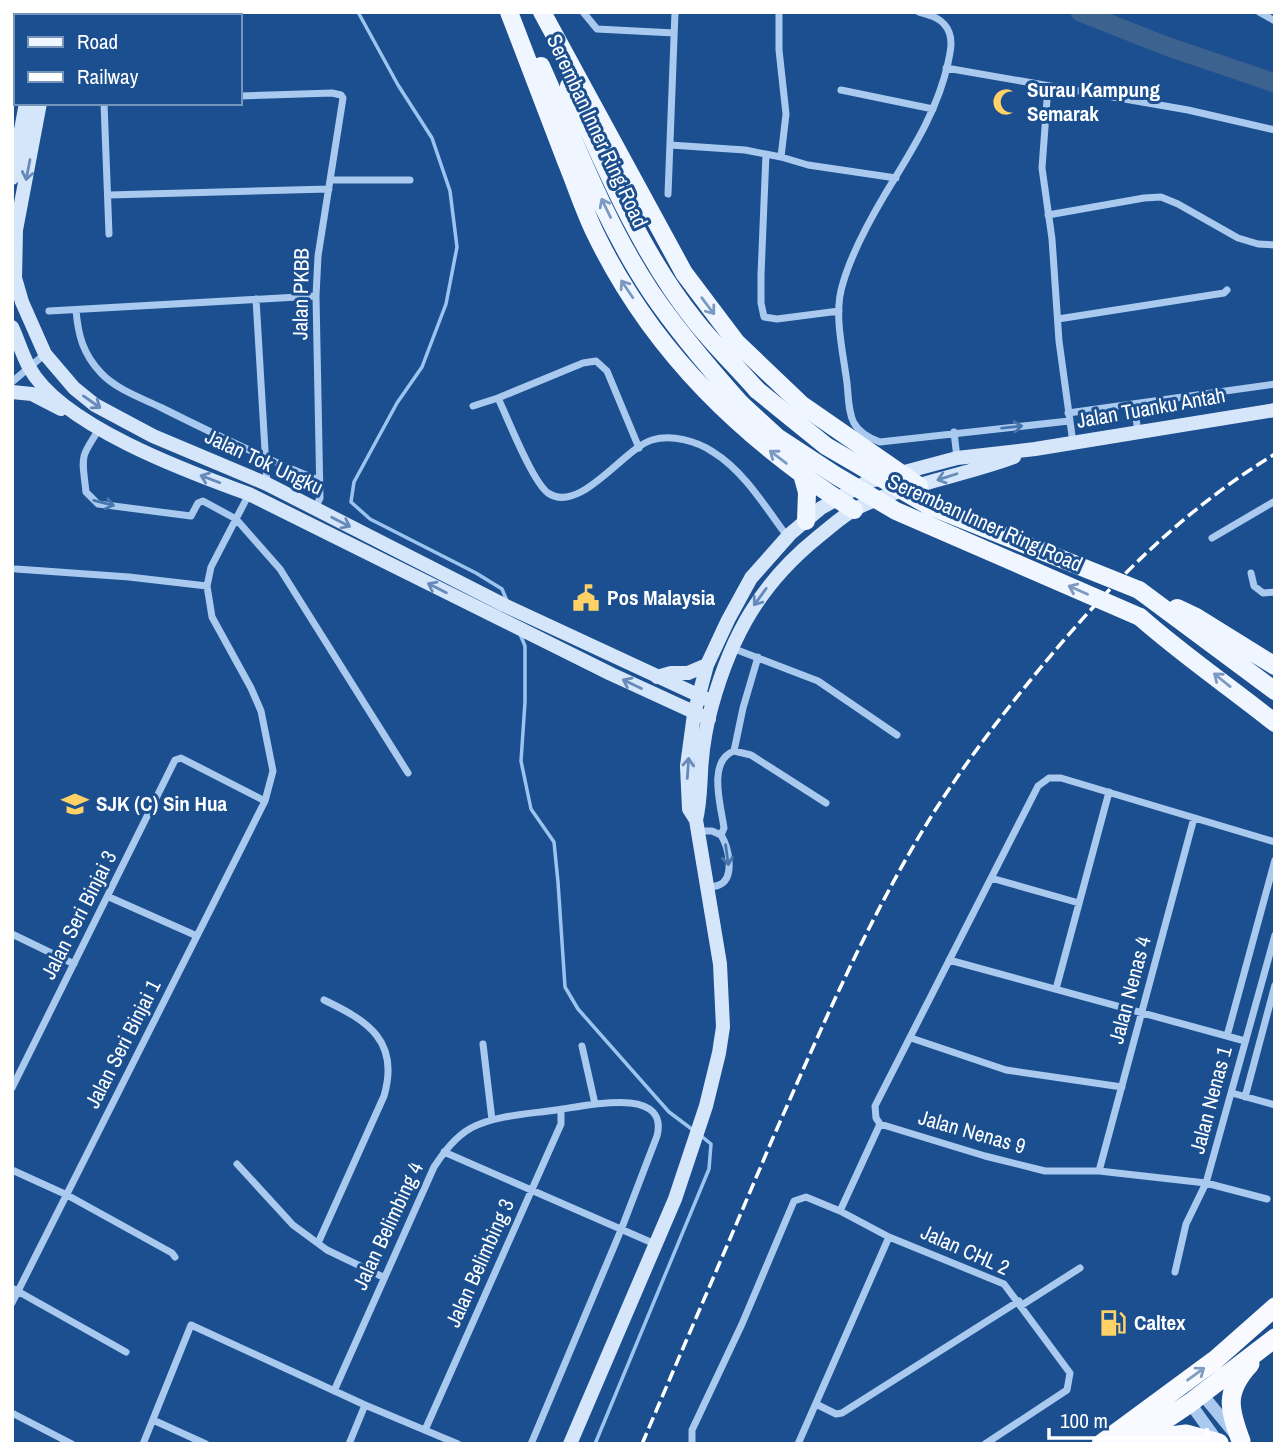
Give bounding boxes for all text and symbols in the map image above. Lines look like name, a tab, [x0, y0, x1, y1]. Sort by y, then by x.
legend	[14, 14, 242, 105]
text: Road	[77, 27, 118, 56]
street label: Seremban Inner Ring Road	[540, 29, 655, 232]
text: Railway	[77, 62, 139, 91]
place label: Surau Kampung Semarak	[1027, 75, 1160, 128]
mosque icon: Surau Kampung Semarak	[991, 87, 1021, 117]
one-way arrow	[20, 158, 34, 181]
one-way arrow	[598, 198, 612, 219]
street label: Jalan PKBB	[285, 248, 316, 340]
one-way arrow	[620, 279, 634, 299]
one-way arrow	[701, 296, 716, 315]
street label: Jalan Tuanku Antah	[1074, 380, 1228, 435]
one-way arrow	[82, 395, 101, 409]
one-way arrow	[1000, 420, 1023, 433]
street label: Jalan Tok Ungku	[201, 422, 328, 502]
one-way arrow	[769, 449, 788, 464]
street label: Seremban Inner Ring Road	[883, 466, 1087, 579]
one-way arrow	[936, 471, 958, 484]
one-way arrow	[200, 472, 222, 485]
one-way arrow	[93, 497, 115, 510]
one-way arrow	[330, 515, 351, 529]
one-way arrow	[427, 581, 448, 595]
public building icon: Pos Malaysia	[571, 583, 601, 613]
place label: Pos Malaysia	[607, 583, 716, 612]
one-way arrow	[1067, 583, 1089, 596]
one-way arrow	[753, 587, 767, 606]
one-way arrow	[1213, 672, 1231, 688]
one-way arrow	[622, 677, 643, 691]
one-way arrow	[681, 757, 694, 780]
school or university icon: SJK (C) Sin Hua	[60, 789, 90, 819]
place label: SJK (C) Sin Hua	[96, 789, 228, 818]
one-way arrow	[720, 843, 733, 866]
street label: Jalan Seri Binjai 3	[34, 845, 123, 984]
street label: Jalan Nenas 4	[1101, 933, 1158, 1047]
street label: Jalan Seri Binjai 1	[78, 974, 168, 1113]
street label: Jalan Nenas 1	[1182, 1043, 1239, 1157]
street label: Jalan Nenas 9	[915, 1102, 1029, 1161]
street label: Jalan Belimbing 4	[345, 1157, 430, 1294]
street label: Jalan Belimbing 3	[438, 1194, 521, 1332]
street label: Jalan CHL 2	[916, 1217, 1014, 1282]
fuel station icon: Caltex	[1098, 1308, 1128, 1338]
place label: Caltex	[1134, 1308, 1186, 1337]
one-way arrow	[1186, 1367, 1205, 1381]
scale bar	[1049, 1396, 1206, 1440]
text: 100 m	[1060, 1406, 1108, 1435]

